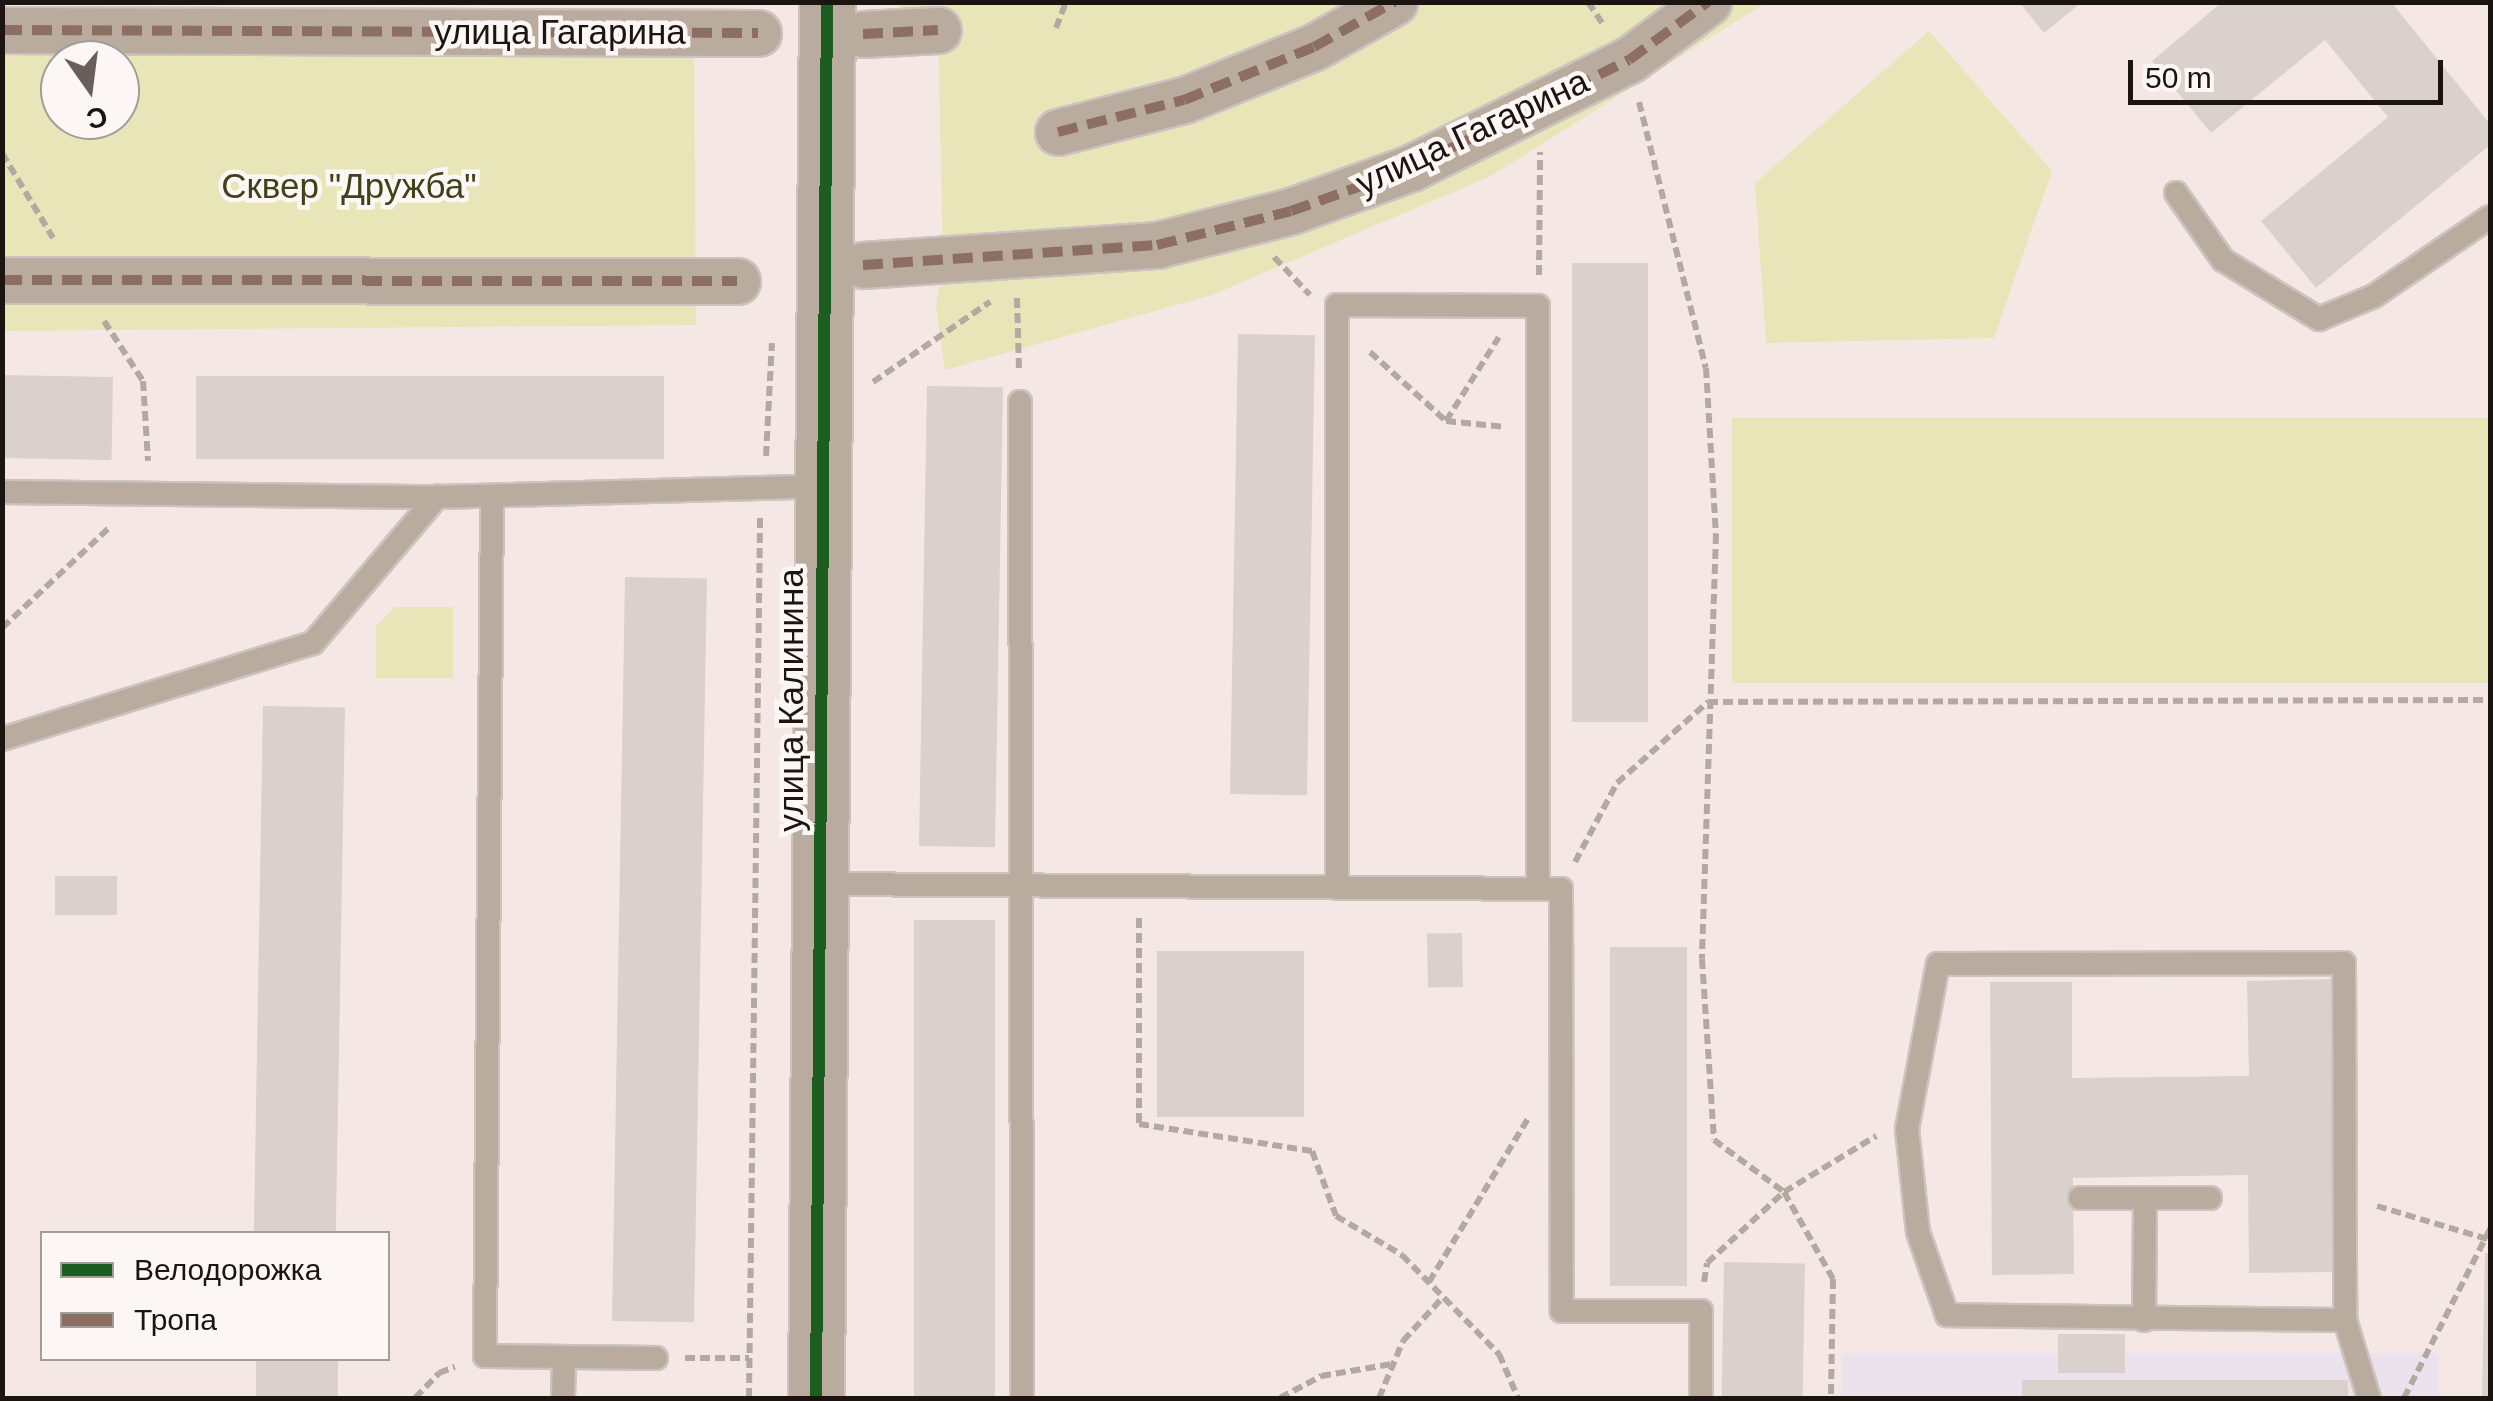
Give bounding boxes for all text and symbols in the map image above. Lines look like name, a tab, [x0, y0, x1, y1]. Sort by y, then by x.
street label: улица Гагарина	[434, 11, 686, 53]
north arrow	[40, 40, 140, 140]
scale bar	[2133, 40, 2448, 102]
street label: улица Гагарина	[1349, 60, 1595, 204]
text: 50 m	[2145, 61, 2212, 94]
text: С	[83, 100, 110, 135]
park label: Сквер "Дружба"	[221, 165, 477, 207]
street label: улица Калинина	[770, 568, 812, 832]
legend	[40, 1231, 390, 1361]
text: Велодорожка	[134, 1253, 321, 1286]
text: Тропа	[134, 1303, 217, 1336]

